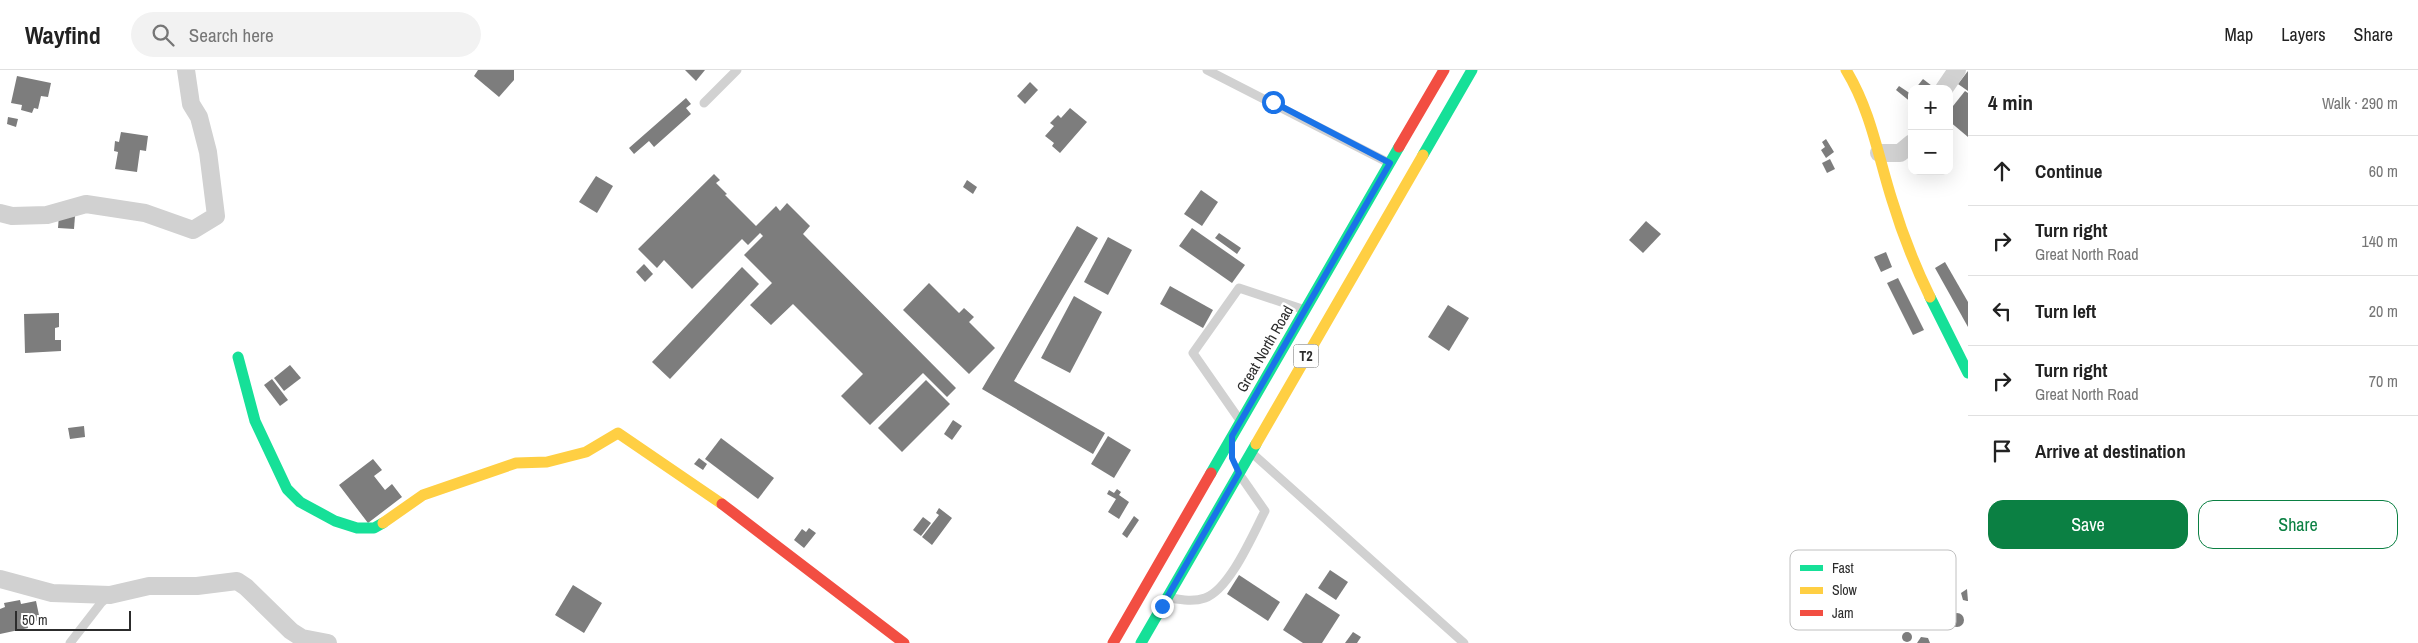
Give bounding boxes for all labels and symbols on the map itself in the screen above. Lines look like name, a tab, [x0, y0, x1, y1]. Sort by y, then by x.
route start	[1262, 91, 1285, 114]
street label: Great North Road	[1231, 301, 1298, 396]
road number: T2	[1294, 344, 1318, 368]
legend	[1790, 550, 1956, 630]
text: Fast	[1832, 559, 1854, 577]
text: Slow	[1832, 581, 1858, 599]
route end	[1151, 595, 1174, 618]
text: Jam	[1832, 604, 1854, 622]
scale bar	[15, 608, 131, 631]

